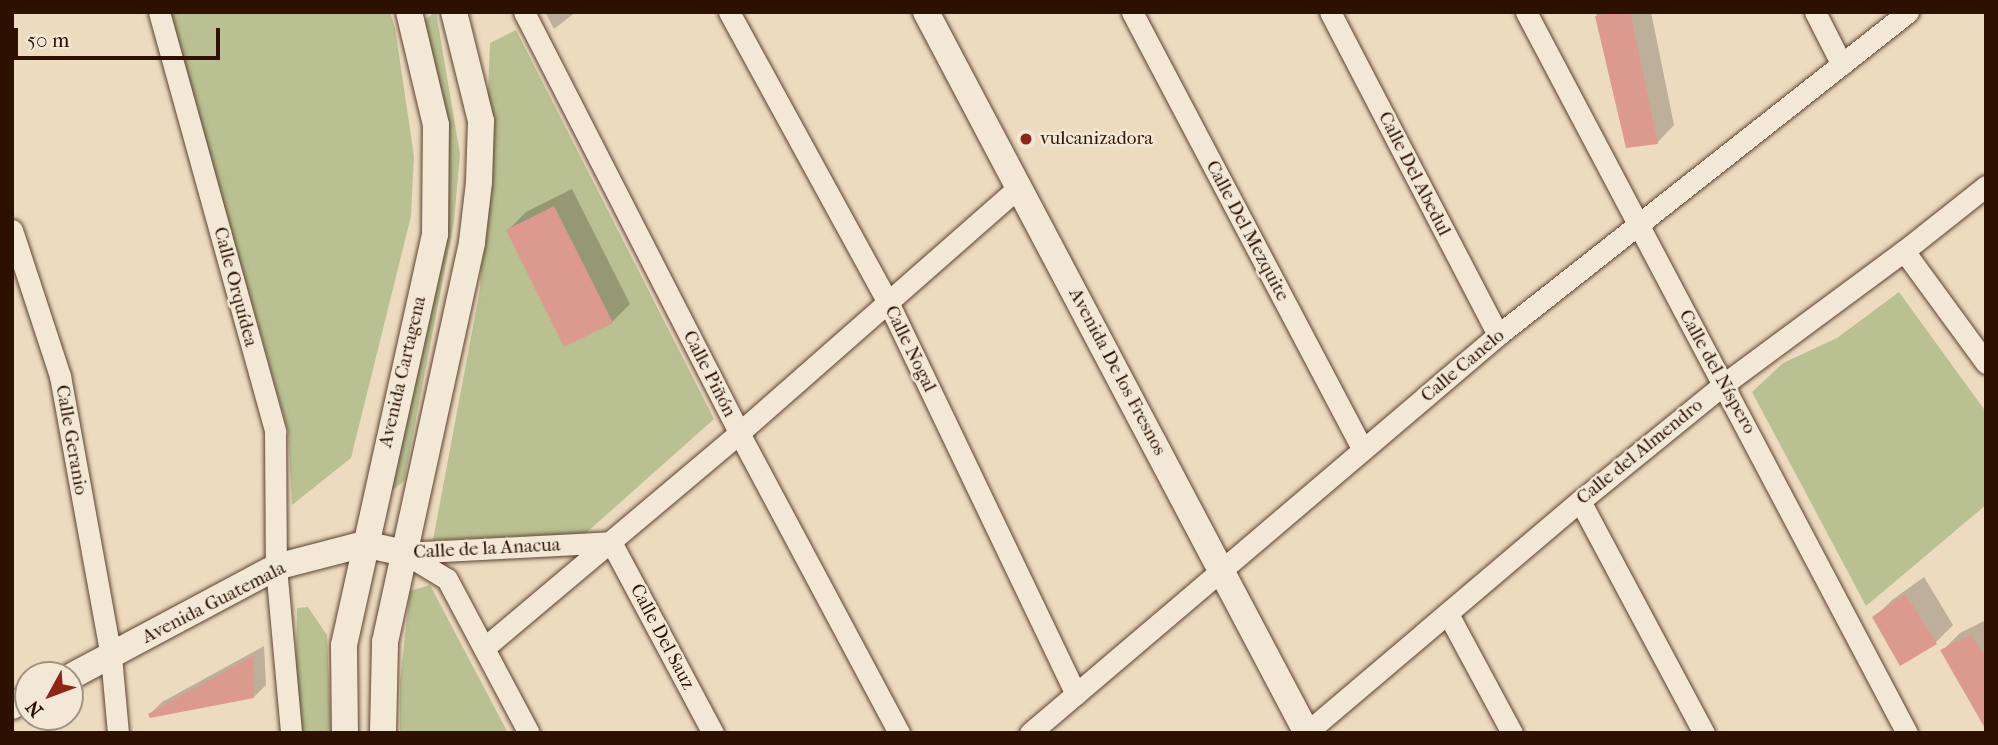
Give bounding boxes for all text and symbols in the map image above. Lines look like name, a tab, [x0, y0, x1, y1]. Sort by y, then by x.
scale bar	[18, 14, 224, 58]
text: 50 m	[27, 28, 70, 52]
street label: Calle Del Abedul	[1373, 108, 1455, 240]
place label: vulcanizadora	[1040, 128, 1153, 150]
marker: vulcanizadora	[1018, 131, 1034, 147]
street label: Calle Del Mezquite	[1200, 157, 1294, 305]
street label: Calle Orquídea	[208, 225, 262, 349]
street label: Avenida De los Fresnos	[1063, 284, 1171, 460]
street label: Avenida Cartagena	[374, 294, 432, 450]
street label: Calle Nogal	[879, 302, 941, 396]
street label: Calle del Níspero	[1673, 306, 1761, 438]
street label: Calle Canelo	[1417, 324, 1509, 408]
street label: Calle Piñón	[678, 327, 740, 421]
street label: Calle Geranio	[50, 383, 92, 497]
street label: Calle del Almendro	[1572, 394, 1708, 510]
street label: Calle de la Anacua	[413, 534, 561, 564]
street label: Avenida Guatemala	[138, 557, 290, 649]
street label: Calle Del Sauz	[625, 580, 699, 694]
north arrow	[14, 661, 84, 731]
text: N	[22, 696, 48, 721]

